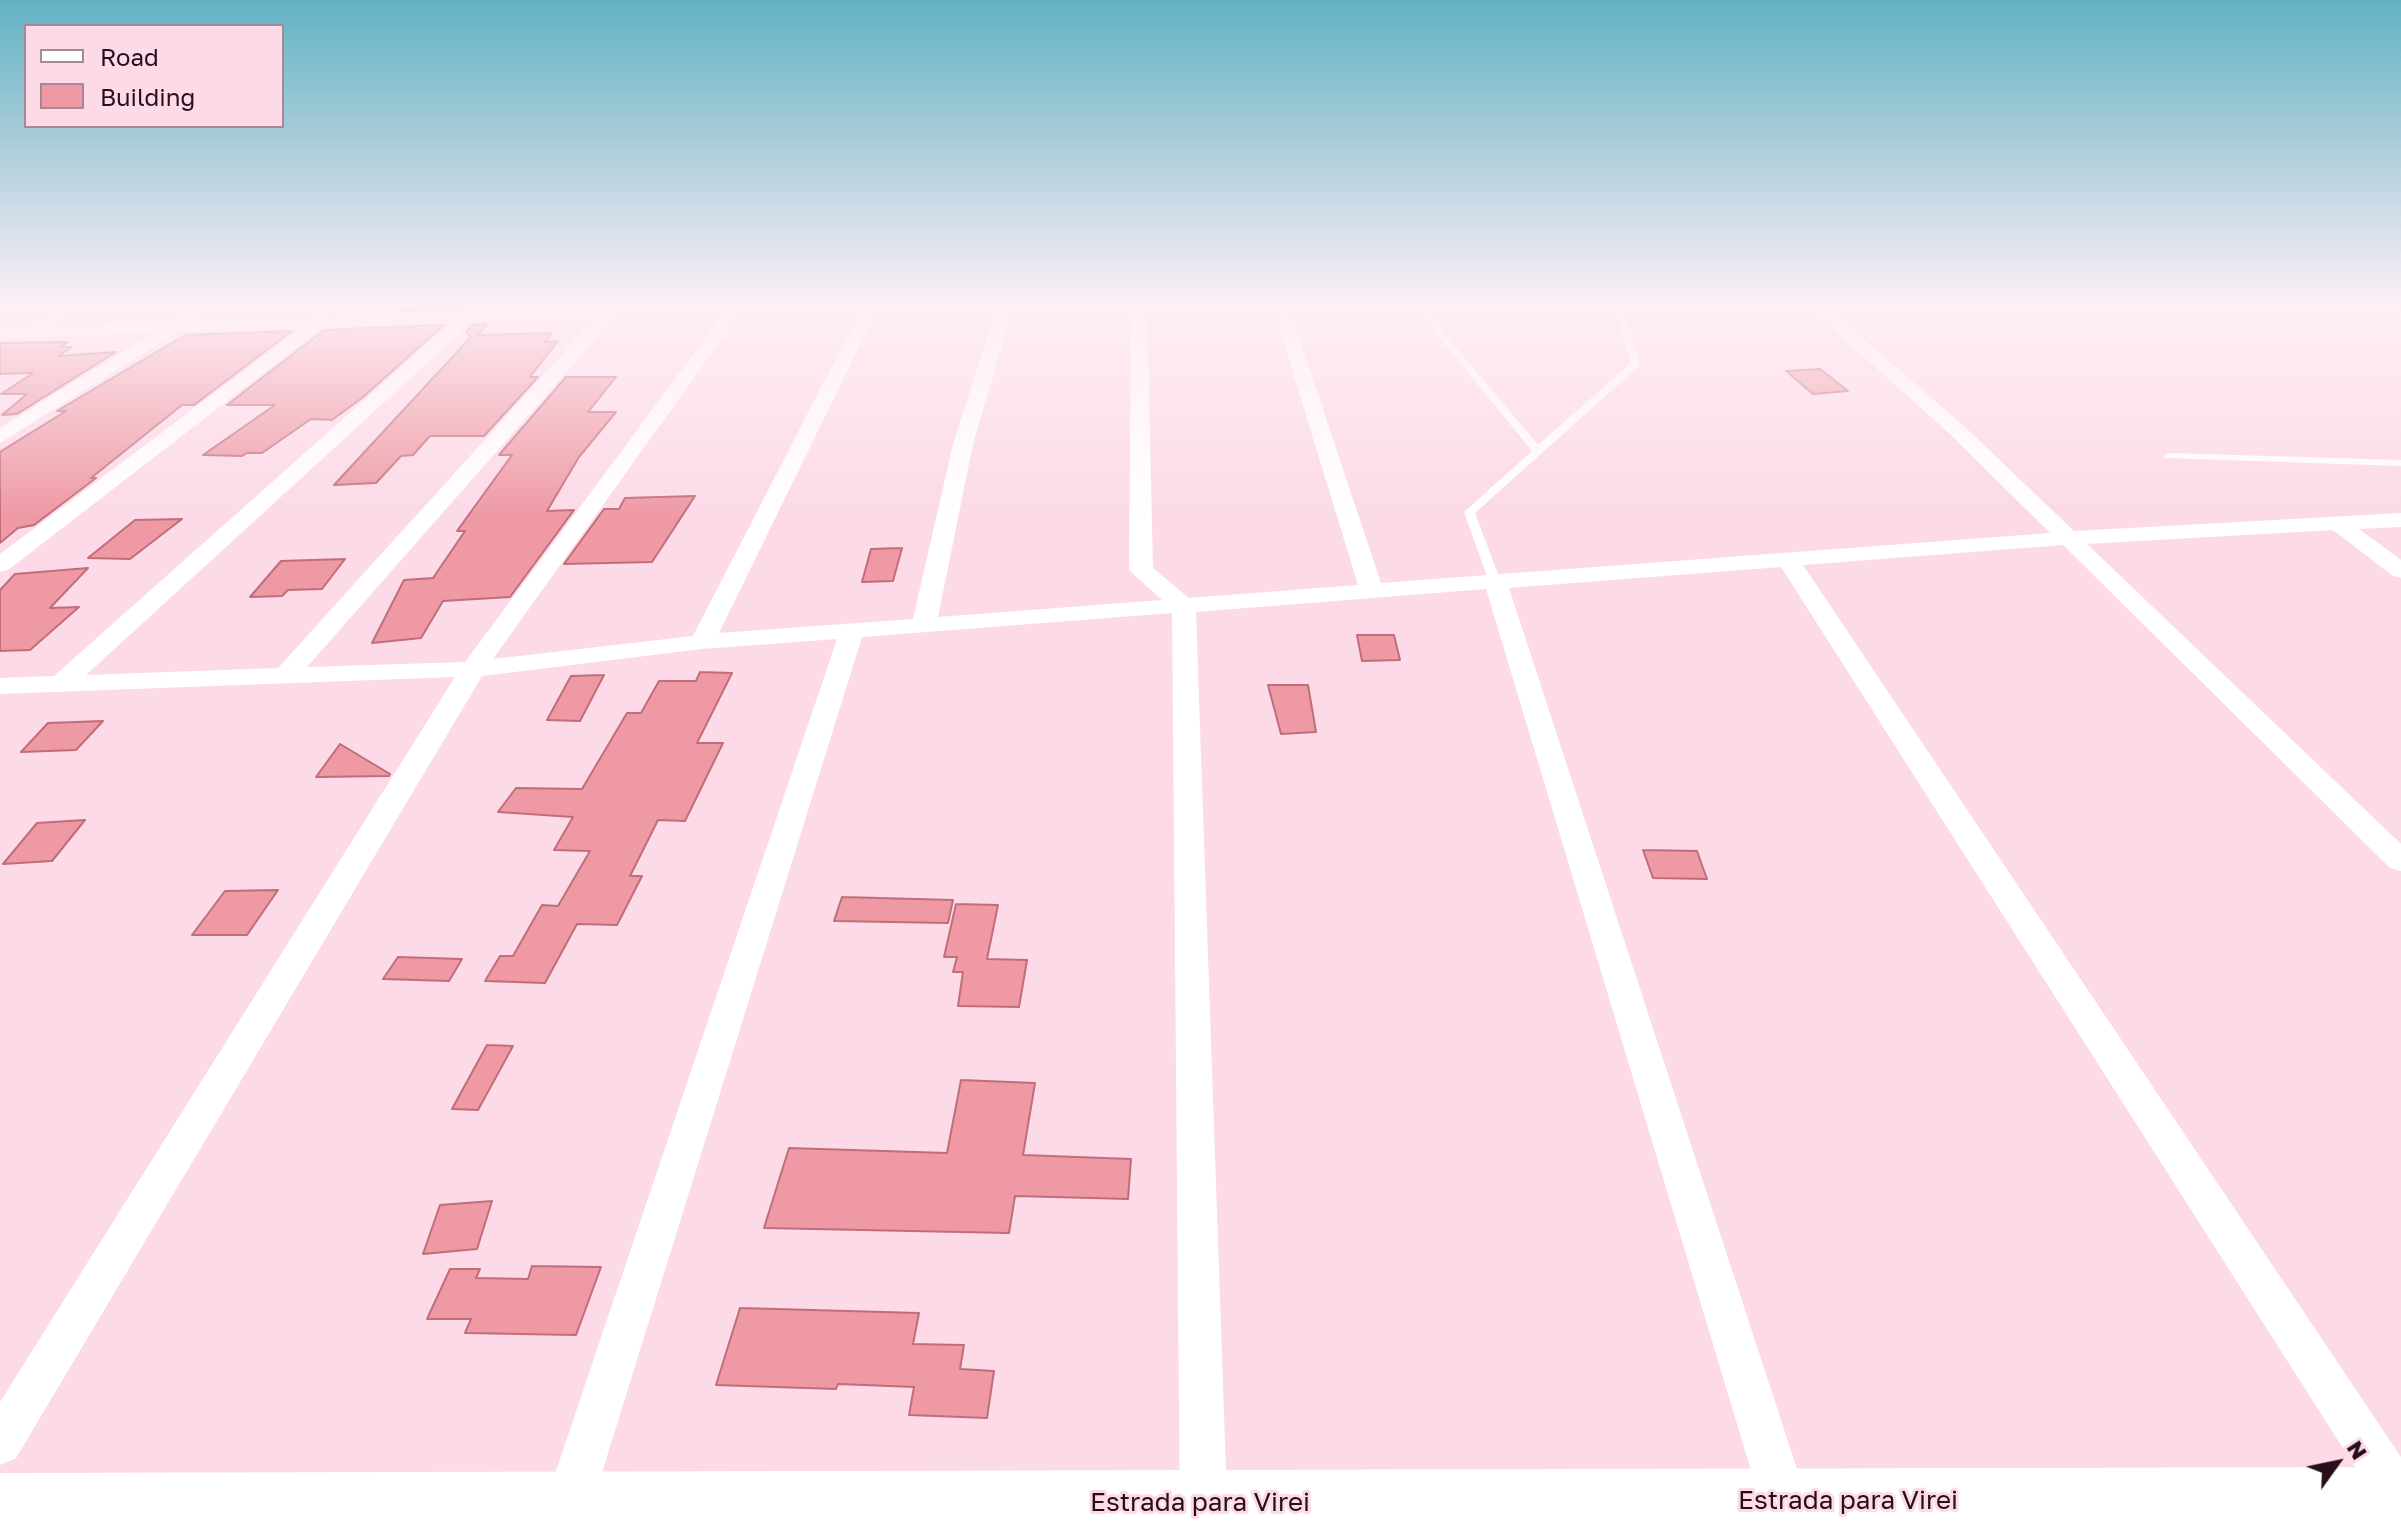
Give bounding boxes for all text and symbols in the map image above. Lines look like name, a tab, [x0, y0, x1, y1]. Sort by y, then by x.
legend	[24, 24, 284, 128]
text: Road	[100, 42, 159, 71]
text: Building	[100, 82, 195, 111]
north arrow	[2297, 1423, 2377, 1503]
text: N	[2342, 1435, 2373, 1464]
street label: Estrada para Virei	[1738, 1485, 1958, 1517]
street label: Estrada para Virei	[1090, 1487, 1310, 1519]

